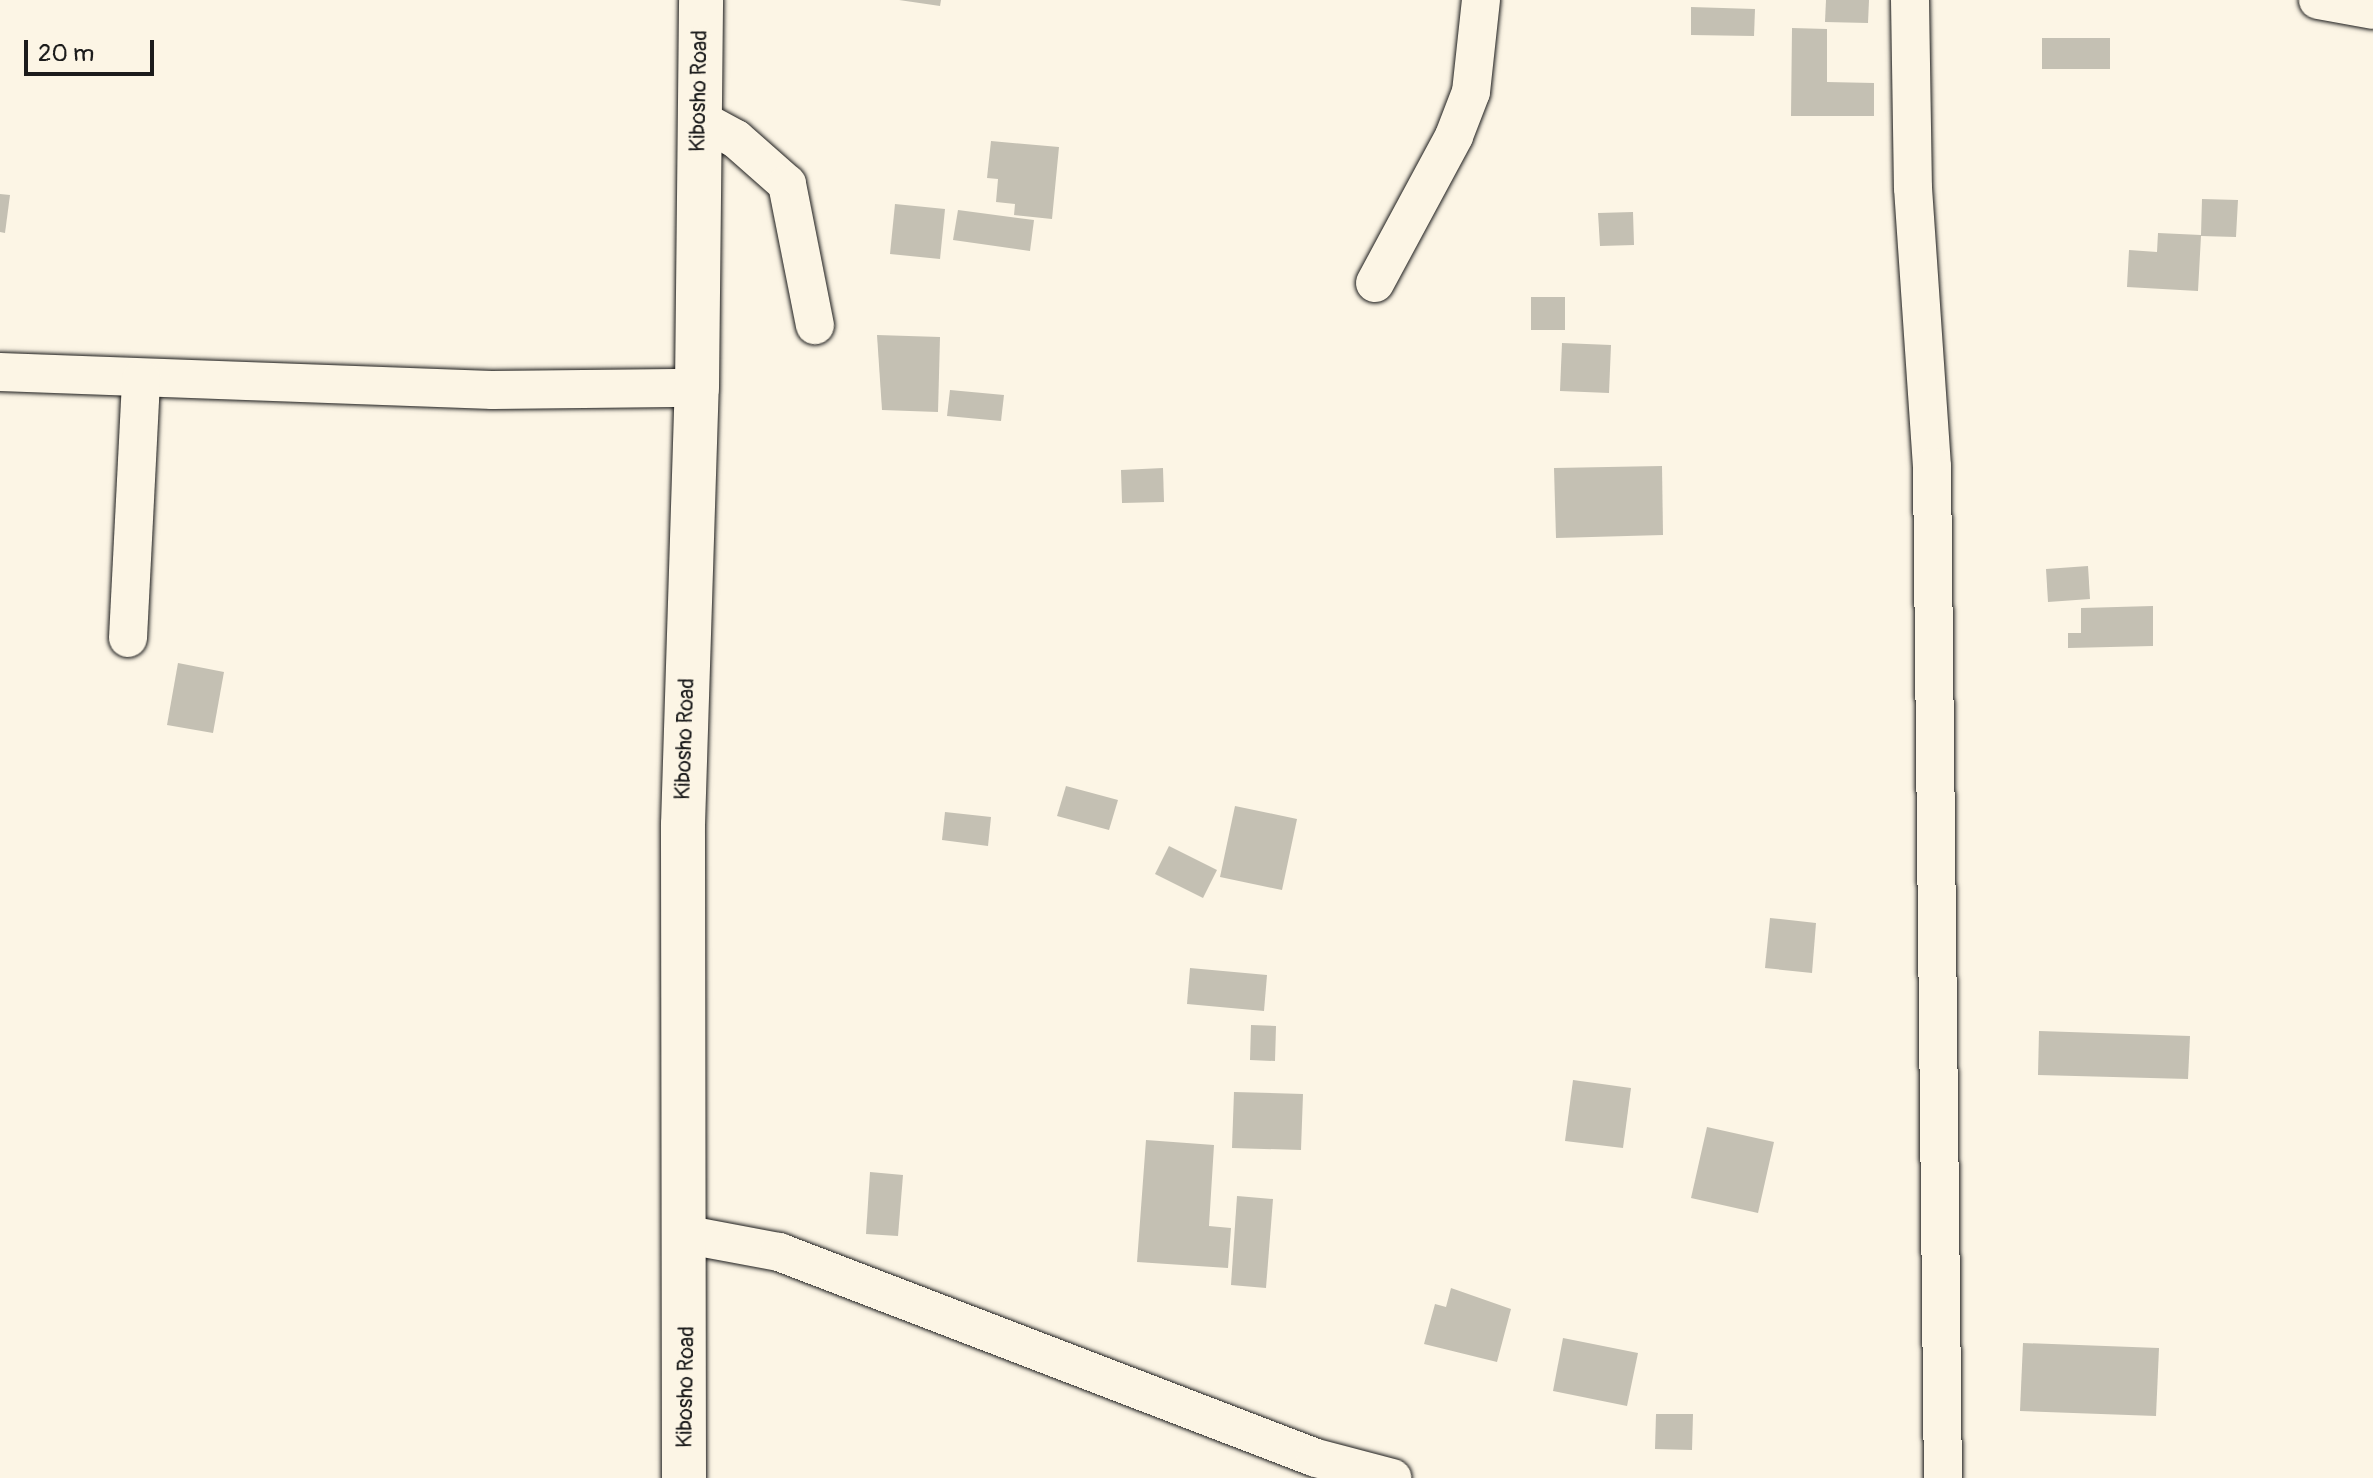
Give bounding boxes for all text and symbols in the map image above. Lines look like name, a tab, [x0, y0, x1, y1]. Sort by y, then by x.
scale bar	[28, 24, 158, 74]
street label: Kibosho Road	[685, 30, 713, 152]
text: 20 m	[38, 39, 94, 68]
street label: Kibosho Road	[670, 678, 700, 800]
street label: Kibosho Road	[672, 1326, 700, 1448]

